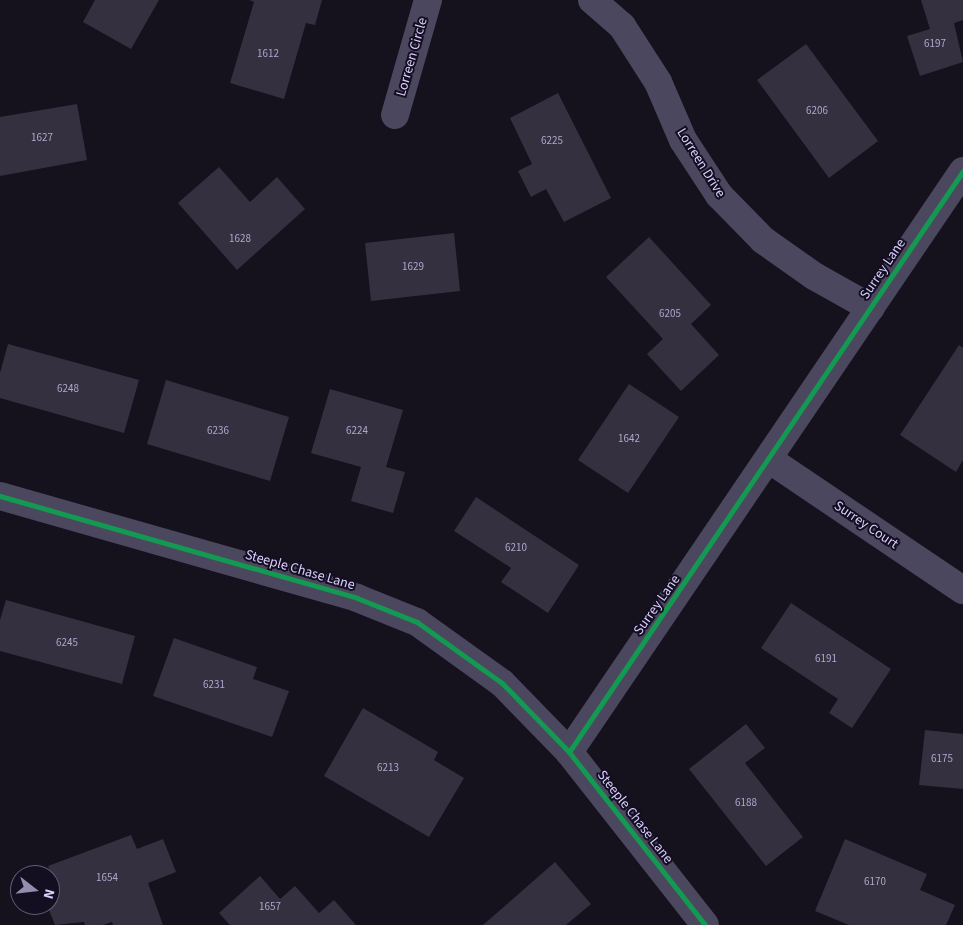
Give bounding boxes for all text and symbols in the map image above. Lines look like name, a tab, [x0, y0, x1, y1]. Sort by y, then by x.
street label: Lorreen Circle	[393, 16, 431, 98]
house number: 6197	[924, 37, 946, 51]
house number: 1612	[257, 47, 279, 61]
house number: 6206	[806, 104, 828, 118]
street label: Lorreen Drive	[673, 125, 729, 201]
house number: 1627	[31, 131, 53, 145]
house number: 6225	[541, 134, 563, 148]
house number: 1628	[229, 232, 251, 246]
street label: Surrey Lane	[857, 236, 909, 302]
house number: 1629	[402, 260, 424, 274]
house number: 6205	[659, 307, 681, 321]
house number: 6248	[57, 382, 79, 396]
house number: 6236	[207, 424, 229, 438]
house number: 6224	[346, 424, 368, 438]
house number: 1642	[618, 432, 640, 446]
street label: Surrey Court	[831, 497, 901, 553]
house number: 6210	[505, 541, 527, 555]
street label: Steeple Chase Lane	[243, 546, 357, 594]
street label: Surrey Lane	[630, 572, 684, 638]
house number: 6245	[56, 636, 78, 650]
house number: 6191	[815, 652, 837, 666]
house number: 6231	[203, 678, 225, 692]
house number: 6175	[931, 752, 953, 766]
house number: 6213	[377, 761, 399, 775]
street label: Steeple Chase Lane	[593, 767, 677, 867]
house number: 6188	[735, 796, 757, 810]
north arrow	[10, 865, 60, 915]
house number: 1654	[96, 871, 118, 885]
house number: 6170	[864, 875, 886, 889]
text: N	[38, 887, 59, 901]
house number: 1657	[259, 900, 281, 914]

